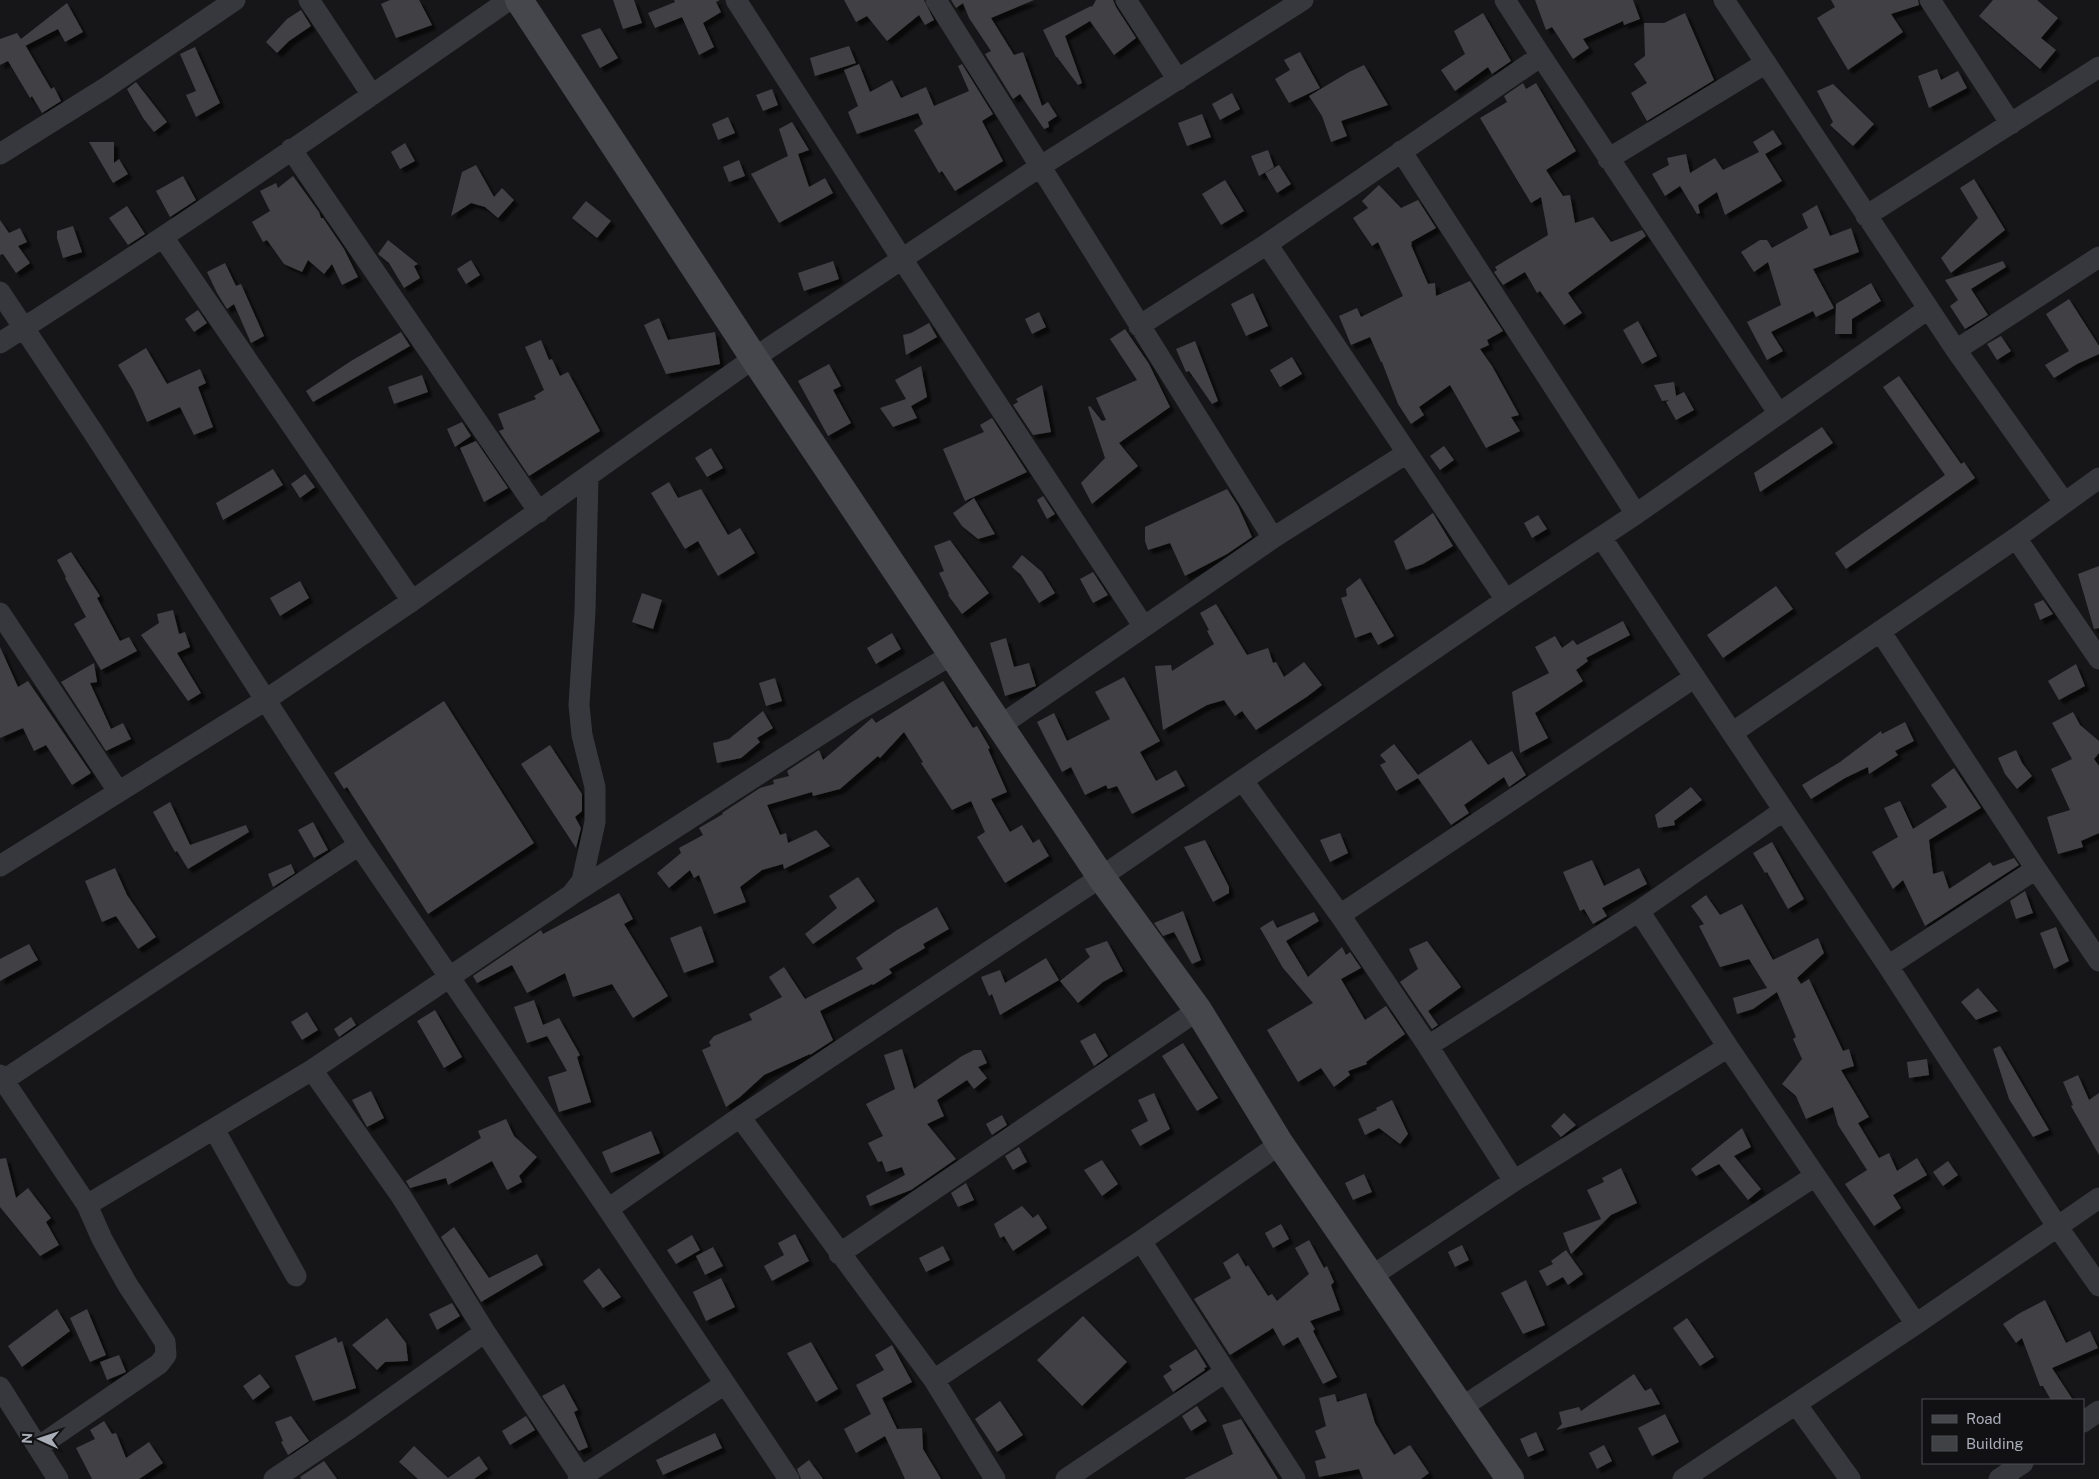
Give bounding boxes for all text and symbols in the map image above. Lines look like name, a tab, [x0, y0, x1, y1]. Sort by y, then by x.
legend	[1922, 1399, 2084, 1464]
text: Road	[1966, 1410, 2002, 1427]
north arrow	[15, 1414, 65, 1464]
text: N	[19, 1432, 35, 1444]
text: Building	[1966, 1435, 2024, 1452]

